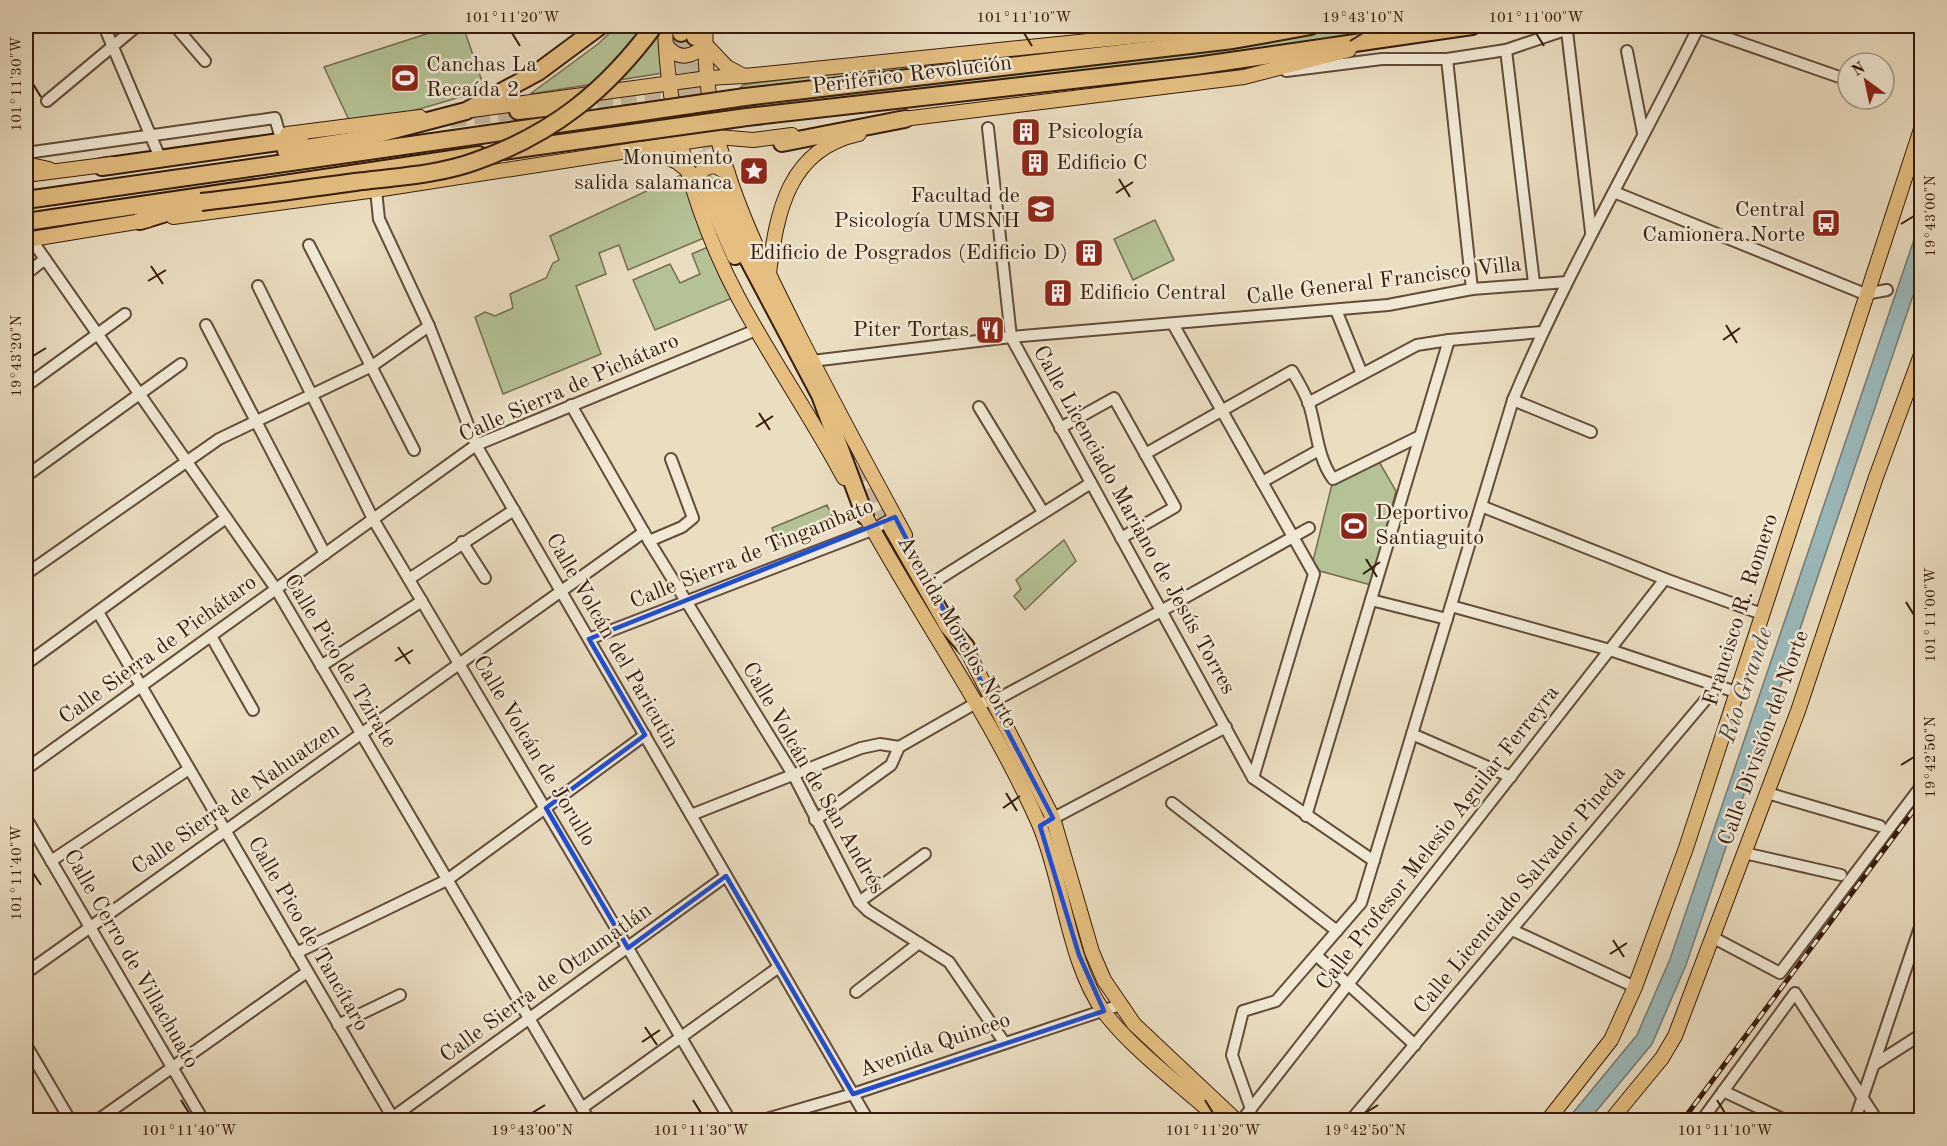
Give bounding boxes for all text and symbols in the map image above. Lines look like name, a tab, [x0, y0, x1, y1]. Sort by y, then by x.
text: 101°11'20"W	[464, 11, 560, 26]
text: 101°11'10"W	[976, 11, 1072, 26]
text: 19°43'10"N	[1322, 11, 1404, 26]
text: 101°11'00"W	[1488, 11, 1584, 26]
text: 101°11'30"W	[10, 36, 25, 132]
north arrow	[1836, 51, 1896, 111]
street label: Periférico Revolución	[811, 52, 1013, 98]
place label: Canchas La Recaída 2	[426, 54, 537, 101]
text: N	[1849, 60, 1869, 80]
sports icon: Canchas La Recaída 2	[389, 62, 421, 94]
building icon: Psicología	[1010, 116, 1042, 148]
place label: Psicología	[1047, 121, 1144, 143]
place label: Monumento salida salamanca	[574, 147, 733, 194]
building icon: Edificio C	[1019, 147, 1051, 179]
place label: Edificio C	[1056, 152, 1148, 174]
place icon: Monumento salida salamanca	[738, 155, 770, 187]
text: 19°43'00"N	[1924, 175, 1939, 257]
place label: Facultad de Psicología UMSNH	[834, 185, 1020, 232]
school or university icon: Facultad de Psicología UMSNH	[1025, 193, 1057, 225]
place label: Central Camionera Norte	[1642, 199, 1805, 246]
bus stop icon: Central Camionera Norte	[1810, 207, 1842, 239]
building icon: Edificio de Posgrados (Edificio D)	[1073, 237, 1105, 269]
place label: Edificio de Posgrados (Edificio D)	[749, 242, 1068, 264]
street label: Calle General Francisco Villa	[1245, 253, 1523, 309]
building icon: Edificio Central	[1042, 277, 1074, 309]
place label: Edificio Central	[1079, 282, 1226, 304]
restaurant icon: Piter Tortas	[974, 314, 1006, 346]
text: 19°43'20"N	[10, 315, 25, 397]
place label: Piter Tortas	[853, 319, 969, 341]
street label: Calle Sierra de Pichátaro	[456, 330, 682, 446]
street label: Calle Licenciado Mariano de Jesús Torres	[1029, 342, 1239, 698]
street label: Calle Sierra de Tingambato	[627, 495, 877, 613]
place label: Deportivo Santiaguito	[1375, 502, 1484, 549]
sports icon: Deportivo Santiaguito	[1338, 510, 1370, 542]
street label: Francisco R. Romero	[1700, 511, 1782, 709]
street label: Calle Volcán del Paricutin	[541, 530, 683, 752]
street label: Avenida Morelos Norte	[893, 532, 1021, 732]
text: 101°11'00"W	[1924, 567, 1939, 663]
street label: Calle Pico de Tzirate	[280, 570, 400, 752]
street label: Calle Sierra de Pichátaro	[55, 571, 261, 729]
water label: Río Grande	[1716, 624, 1778, 747]
street label: Calle División del Norte	[1715, 627, 1813, 849]
street label: Calle Volcán de Jorullo	[468, 652, 600, 850]
street label: Calle Volcán de San Andrés	[738, 659, 888, 897]
street label: Calle Profesor Melesio Aguilar Ferreyra	[1312, 681, 1564, 995]
text: 19°42'50"N	[1924, 716, 1939, 798]
street label: Calle Sierra de Nahuatzen	[128, 719, 344, 879]
street label: Calle Licenciado Salvador Pineda	[1410, 762, 1630, 1018]
text: 101°11'40"W	[10, 825, 25, 921]
street label: Calle Pico de Tancítaro	[243, 833, 373, 1035]
street label: Calle Cerro de Villachuato	[59, 846, 203, 1072]
street label: Calle Sierra de Otzumatlán	[436, 899, 656, 1067]
street label: Avenida Quinceo	[857, 1009, 1013, 1081]
text: 101°11'40"W	[141, 1124, 237, 1139]
text: 19°43'00"N	[491, 1124, 573, 1139]
text: 101°11'30"W	[653, 1124, 749, 1139]
text: 101°11'20"W	[1165, 1124, 1261, 1139]
text: 19°42'50"N	[1324, 1124, 1406, 1139]
text: 101°11'10"W	[1677, 1124, 1773, 1139]

